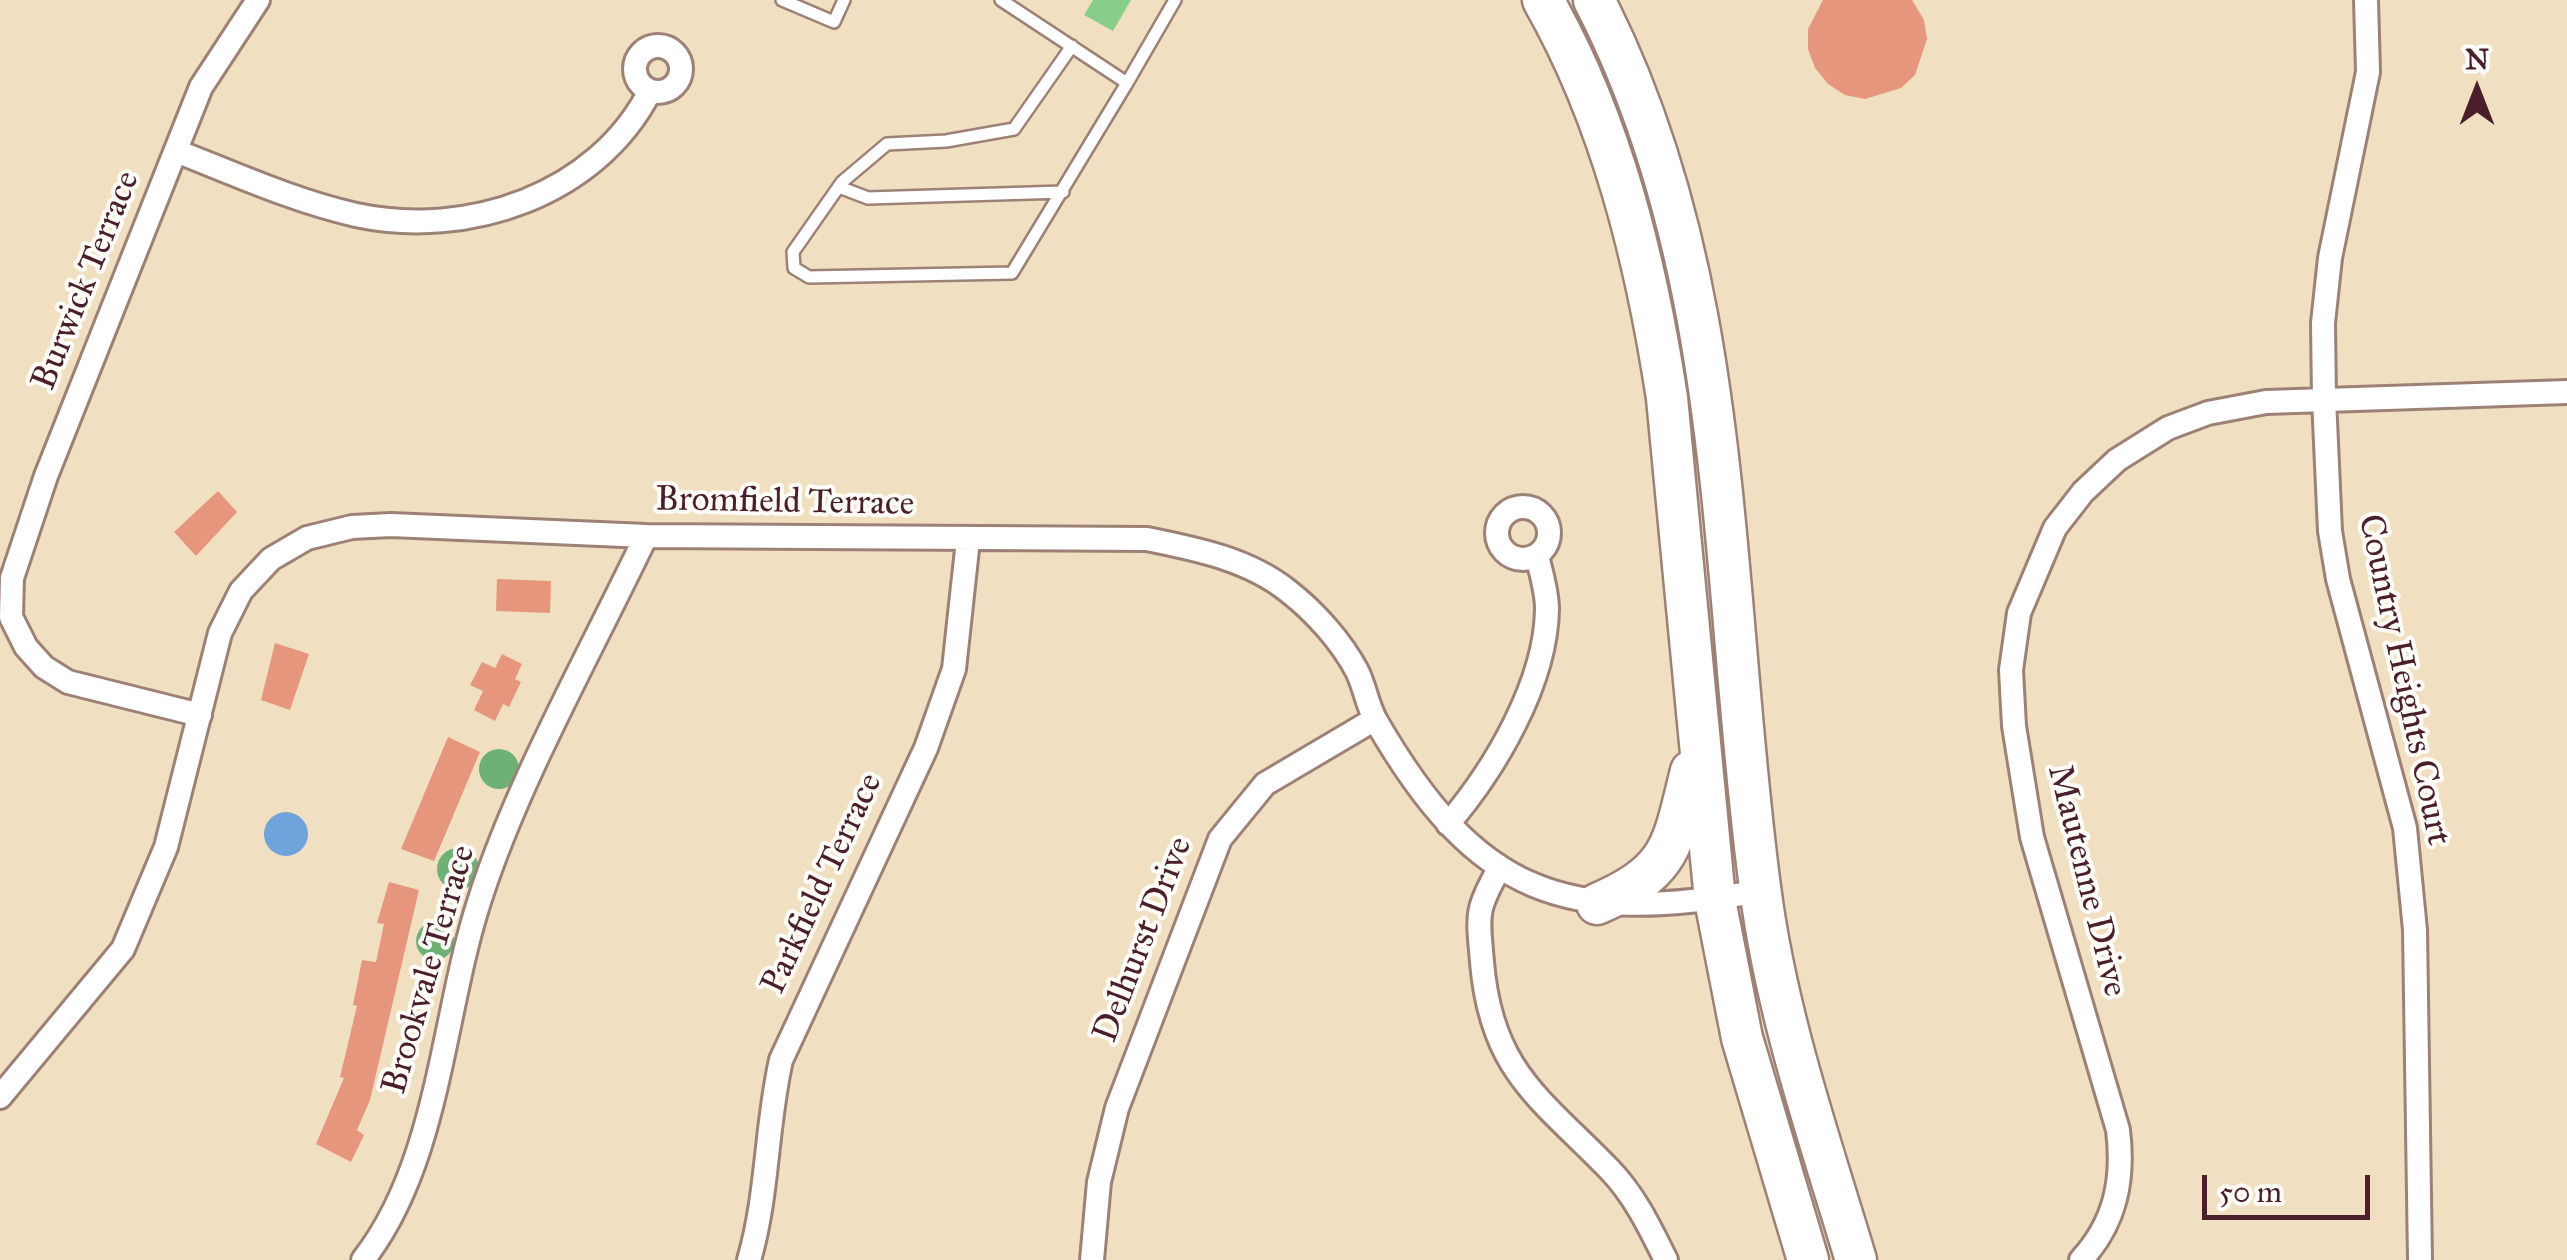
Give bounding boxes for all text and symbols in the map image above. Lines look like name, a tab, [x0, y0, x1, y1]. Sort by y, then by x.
north arrow	[2427, 40, 2527, 140]
text: N	[2465, 42, 2489, 77]
street label: Burwick Terrace	[24, 165, 150, 397]
street label: Bromfield Terrace	[655, 480, 915, 526]
street label: Country Heights Court	[2347, 511, 2459, 849]
street label: Mautenne Drive	[2037, 761, 2135, 1001]
street label: Parkfield Terrace	[754, 767, 892, 1001]
street label: Delhurst Drive	[1086, 832, 1202, 1048]
street label: Brookvale Terrace	[374, 841, 486, 1099]
scale bar	[2207, 1155, 2374, 1217]
text: 50 m	[2219, 1174, 2282, 1210]

